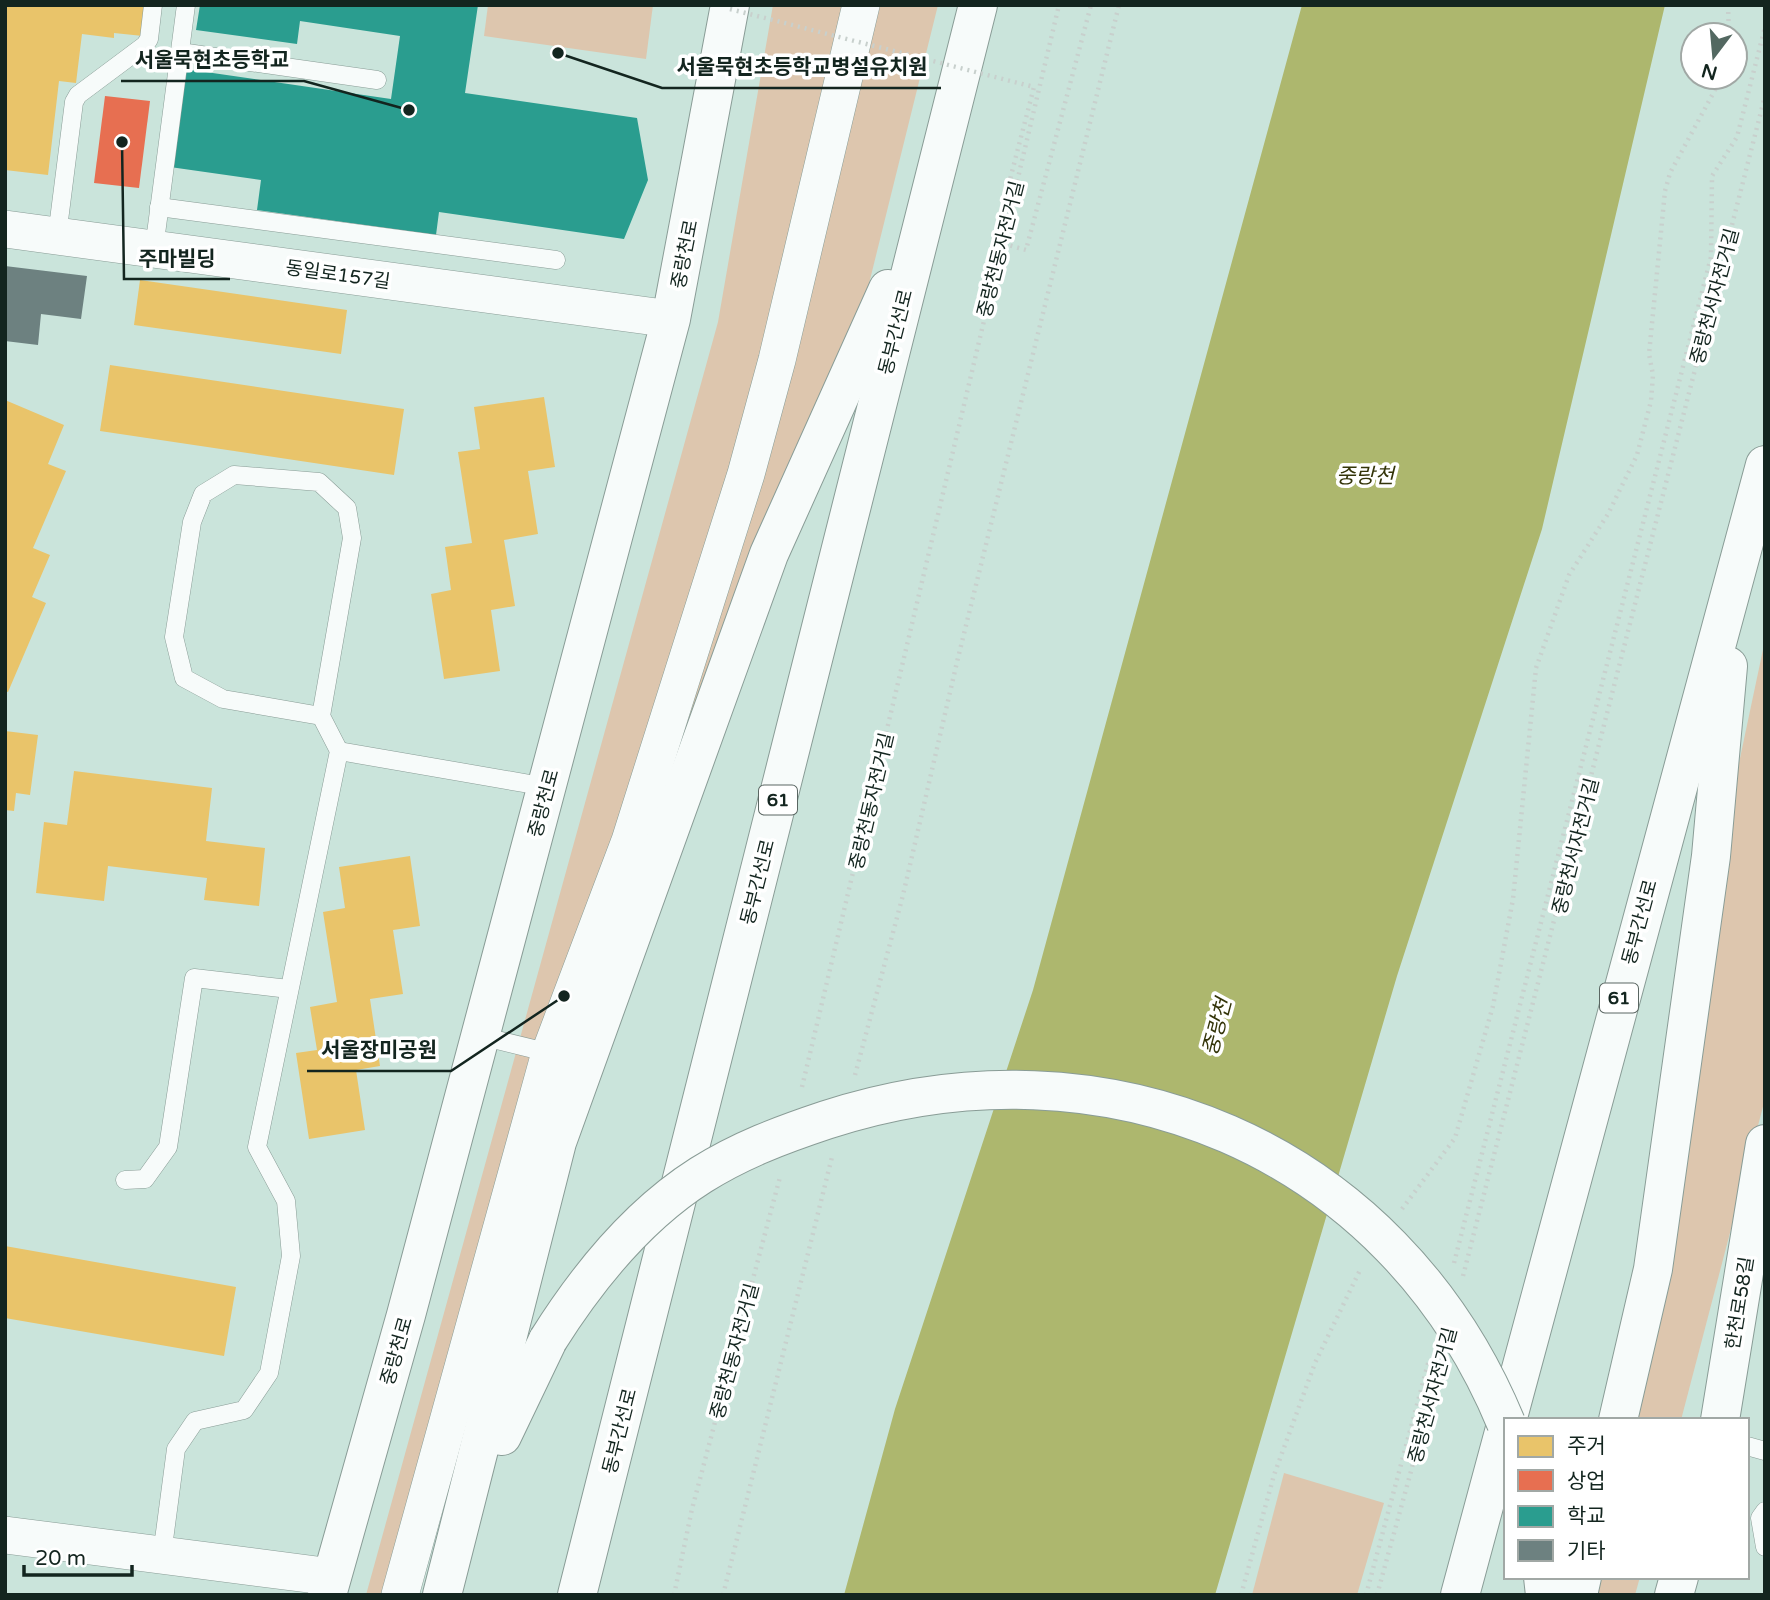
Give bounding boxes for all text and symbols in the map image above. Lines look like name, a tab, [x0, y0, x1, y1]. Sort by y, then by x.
north arrow	[1679, 21, 1749, 91]
callout: 서울묵현초등학교	[121, 39, 304, 81]
callout: 서울묵현초등학교병설유치원	[662, 46, 941, 88]
text: 서울묵현초등학교	[135, 48, 289, 73]
text: 서울묵현초등학교병설유치원	[676, 55, 928, 80]
text: N	[1699, 59, 1720, 84]
street label: 중랑천동자전거길	[973, 179, 1029, 320]
street label: 중랑천로	[668, 218, 702, 291]
street label: 중랑천서자전거길	[1686, 226, 1744, 367]
callout: 주마빌딩	[124, 237, 230, 279]
text: 주마빌딩	[138, 247, 216, 272]
street label: 동일로157길	[284, 257, 392, 293]
street label: 동부간선로	[875, 287, 917, 377]
water label: 중랑천	[1336, 464, 1397, 489]
street label: 중랑천동자전거길	[846, 731, 898, 872]
street label: 중랑천로	[524, 767, 564, 840]
street label: 중랑천서자전거길	[1548, 776, 1604, 917]
road number: 61	[759, 786, 797, 814]
street label: 동부간선로	[737, 837, 779, 927]
street label: 동부간선로	[1618, 877, 1662, 967]
road number: 61	[1600, 984, 1638, 1013]
water label: 중랑천	[1198, 993, 1238, 1058]
callout: 서울장미공원	[307, 1029, 451, 1071]
text: 서울장미공원	[321, 1038, 437, 1063]
street label: 한천로58길	[1722, 1255, 1758, 1351]
street label: 중랑천동자전거길	[706, 1281, 764, 1422]
street label: 중랑천로	[377, 1315, 417, 1388]
street label: 중랑천서자전거길	[1404, 1325, 1462, 1466]
street label: 동부간선로	[599, 1386, 641, 1476]
legend	[1504, 1418, 1749, 1579]
text: 주거	[1567, 1434, 1606, 1459]
text: 상업	[1567, 1469, 1606, 1494]
text: 학교	[1567, 1504, 1606, 1529]
scale bar	[24, 1534, 133, 1578]
text: 기타	[1567, 1539, 1606, 1564]
text: 20 m	[35, 1546, 86, 1571]

